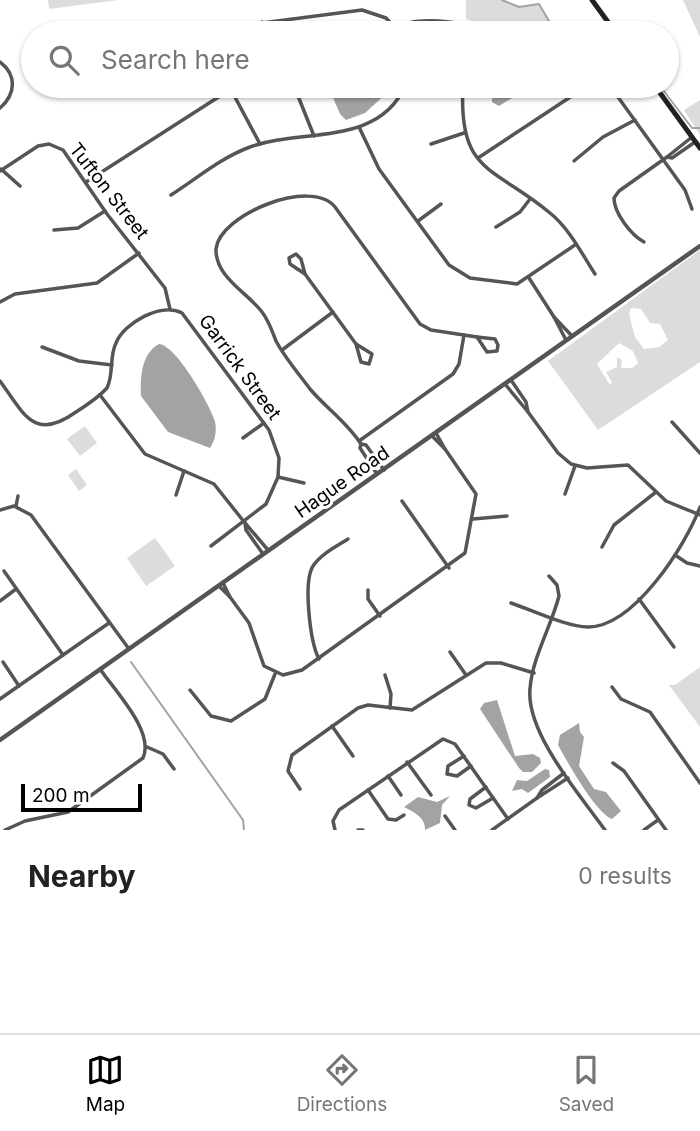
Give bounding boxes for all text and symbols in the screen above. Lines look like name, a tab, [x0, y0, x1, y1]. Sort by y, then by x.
search box	[21, 21, 679, 98]
icon: search	[45, 41, 83, 79]
text: Search here	[101, 44, 250, 75]
street label: Tufton Street	[64, 138, 154, 244]
street label: Garrick Street	[194, 310, 286, 424]
street label: Hague Road	[290, 441, 394, 523]
scale bar	[21, 781, 142, 813]
text: 200 m	[32, 784, 90, 807]
text: Nearby	[28, 858, 136, 894]
text: 0 results	[578, 862, 672, 890]
tab: Map	[86, 1051, 125, 1116]
tab: Directions	[297, 1051, 387, 1116]
tab: Saved	[559, 1051, 614, 1116]

